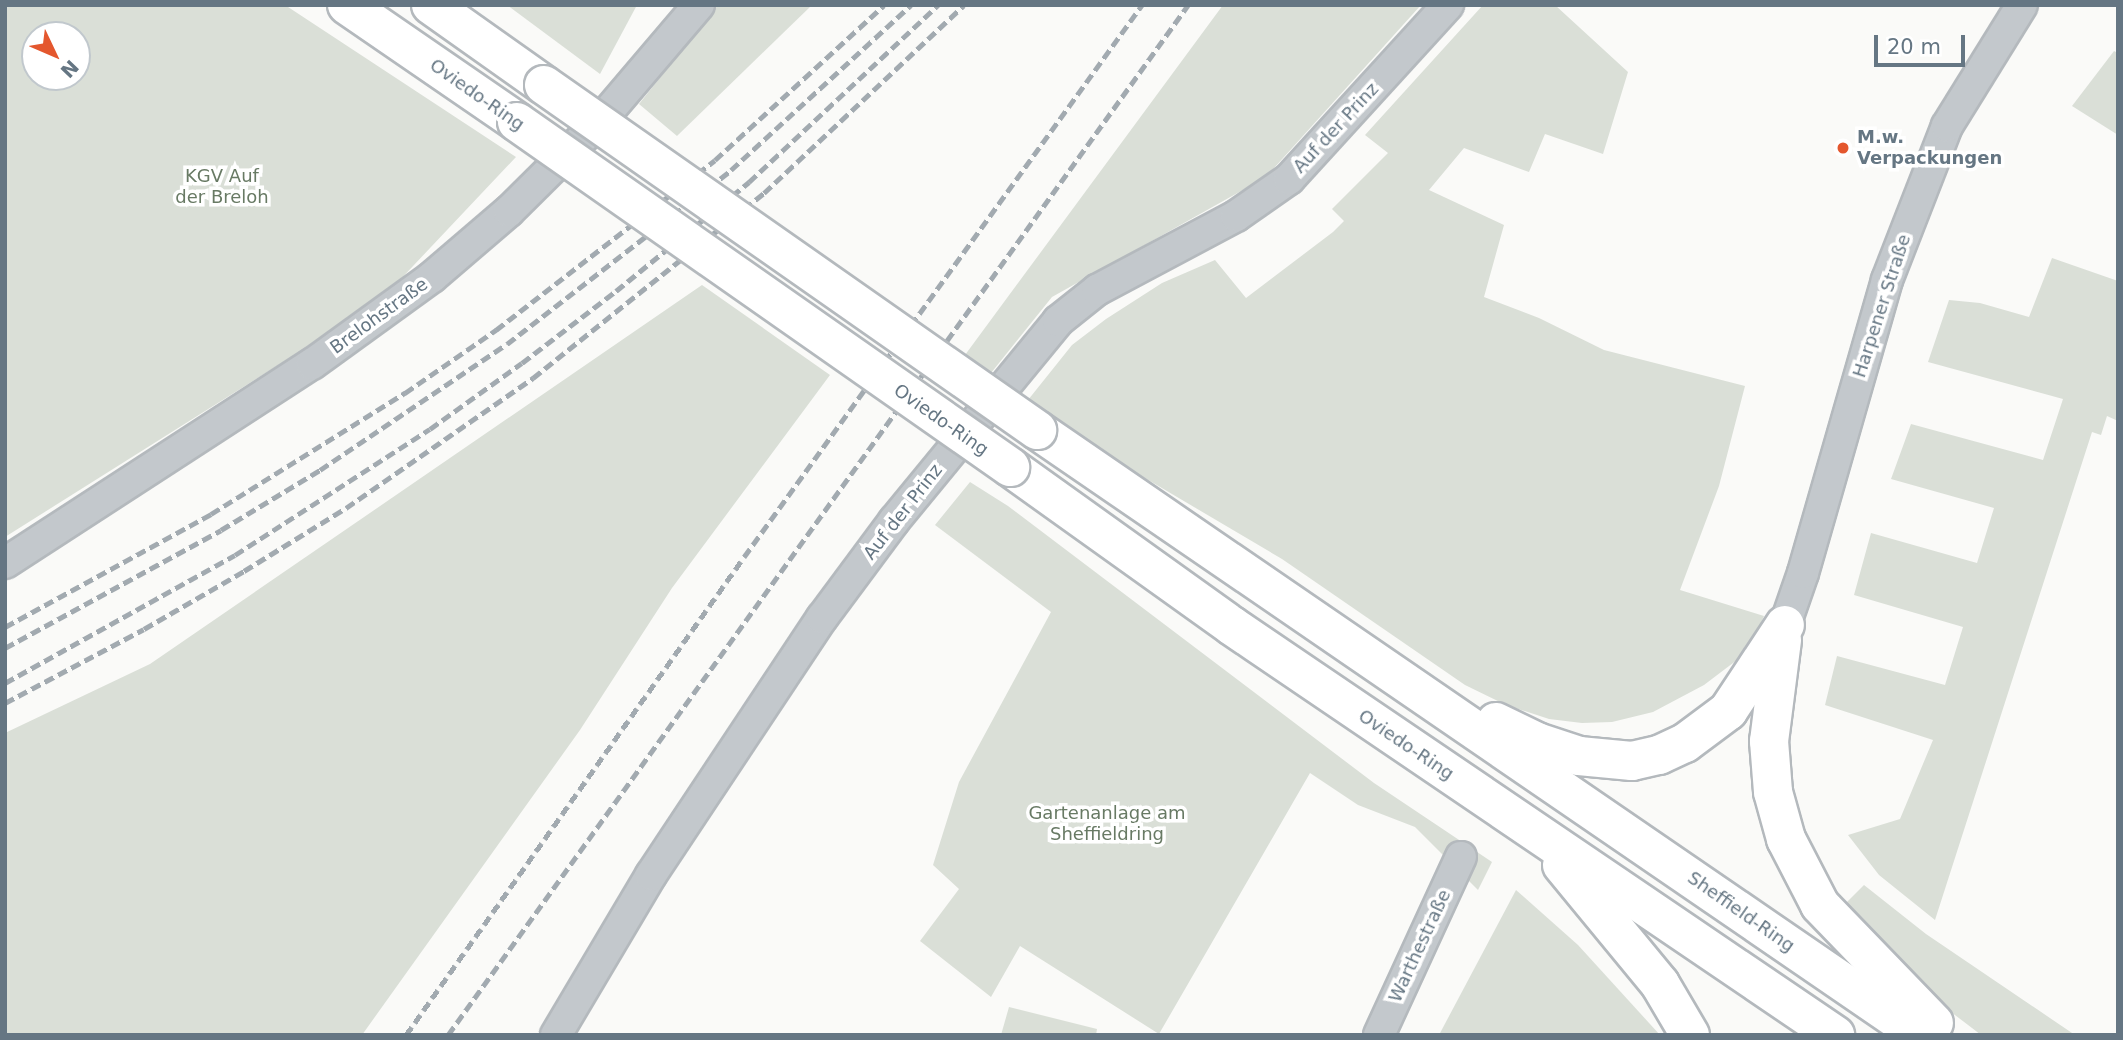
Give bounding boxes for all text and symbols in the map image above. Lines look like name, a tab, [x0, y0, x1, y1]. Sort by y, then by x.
north arrow	[21, 21, 91, 91]
scale bar	[1878, 21, 1969, 65]
text: 20 m	[1887, 35, 1941, 59]
street label: Oviedo-Ring	[426, 54, 528, 136]
text: N	[56, 56, 83, 83]
street label: Auf der Prinz	[1289, 79, 1383, 177]
place label: M.w. Verpackungen	[1857, 127, 2002, 170]
marker: M.w. Verpackungen	[1835, 140, 1851, 156]
park label: KGV Auf der Breloh	[175, 166, 269, 208]
street label: Harpener Straße	[1849, 232, 1915, 380]
street label: Brelohstraße	[326, 273, 432, 359]
street label: Oviedo-Ring	[890, 379, 992, 461]
street label: Auf der Prinz	[859, 460, 947, 564]
street label: Oviedo-Ring	[1354, 705, 1458, 785]
park label: Gartenanlage am Sheffieldring	[1028, 803, 1186, 846]
street label: Sheffield-Ring	[1683, 867, 1799, 957]
street label: Warthestraße	[1384, 886, 1456, 1006]

